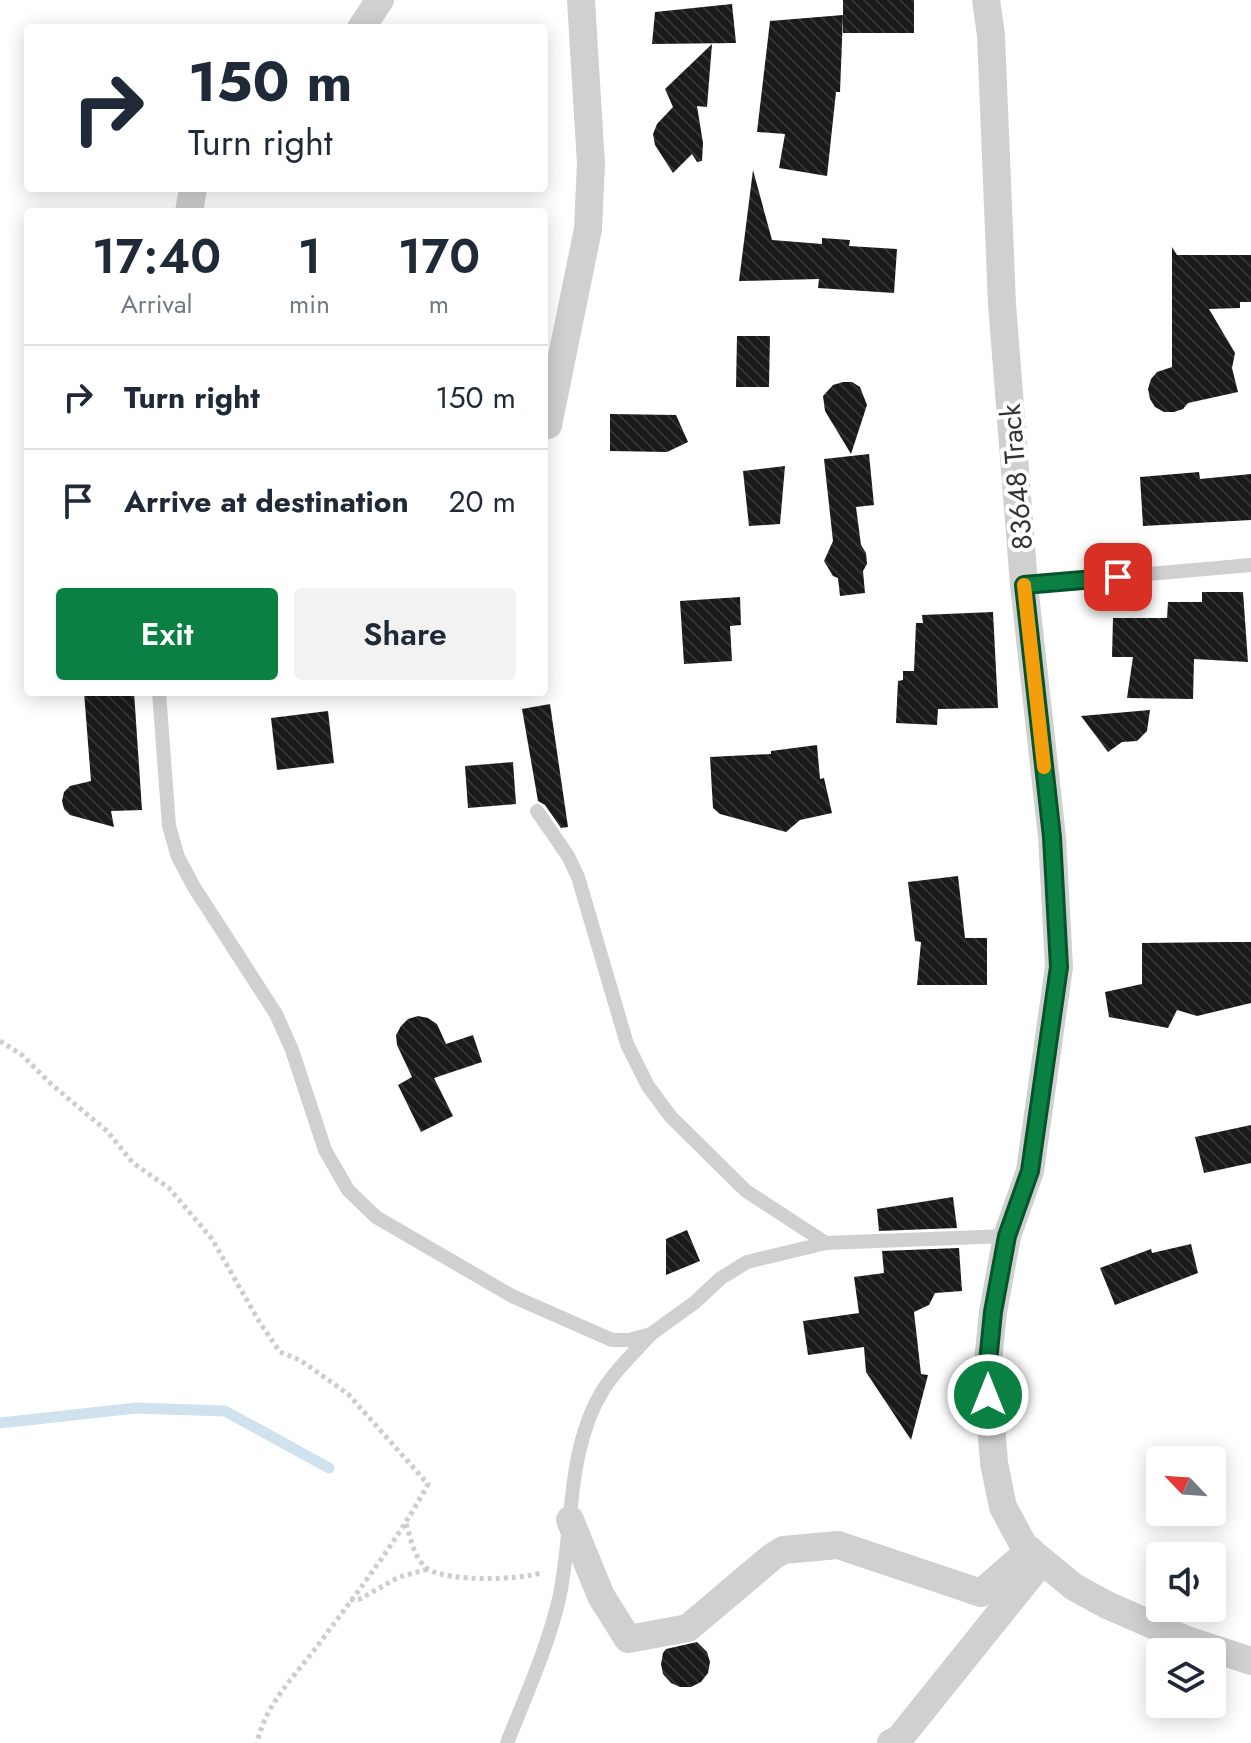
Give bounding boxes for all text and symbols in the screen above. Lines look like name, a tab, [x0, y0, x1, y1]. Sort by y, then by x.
text: 150 m	[188, 41, 352, 122]
icon: right	[56, 56, 160, 160]
text: Turn right	[188, 116, 333, 168]
text: 17:40	[92, 222, 221, 291]
text: 1	[298, 222, 321, 291]
text: 170	[398, 222, 480, 291]
text: Arrival	[121, 285, 192, 323]
text: min	[289, 285, 330, 323]
text: m	[429, 285, 449, 323]
icon: right	[56, 375, 100, 419]
text: Turn right	[124, 376, 260, 419]
text: 150 m	[435, 376, 516, 419]
street label: 83648 Track	[990, 402, 1043, 552]
icon: arrive	[56, 479, 100, 523]
text: Arrive at destination	[124, 480, 409, 523]
text: 20 m	[449, 480, 516, 523]
pin	[1084, 543, 1152, 611]
icon: arrive	[1096, 555, 1140, 599]
button: Exit	[56, 588, 278, 680]
button: Share	[294, 588, 516, 680]
position arrow	[946, 1353, 1030, 1437]
north arrow	[1146, 1446, 1226, 1526]
map controls	[1146, 1446, 1226, 1718]
button: sound	[1146, 1542, 1226, 1622]
button: layers	[1146, 1638, 1226, 1718]

